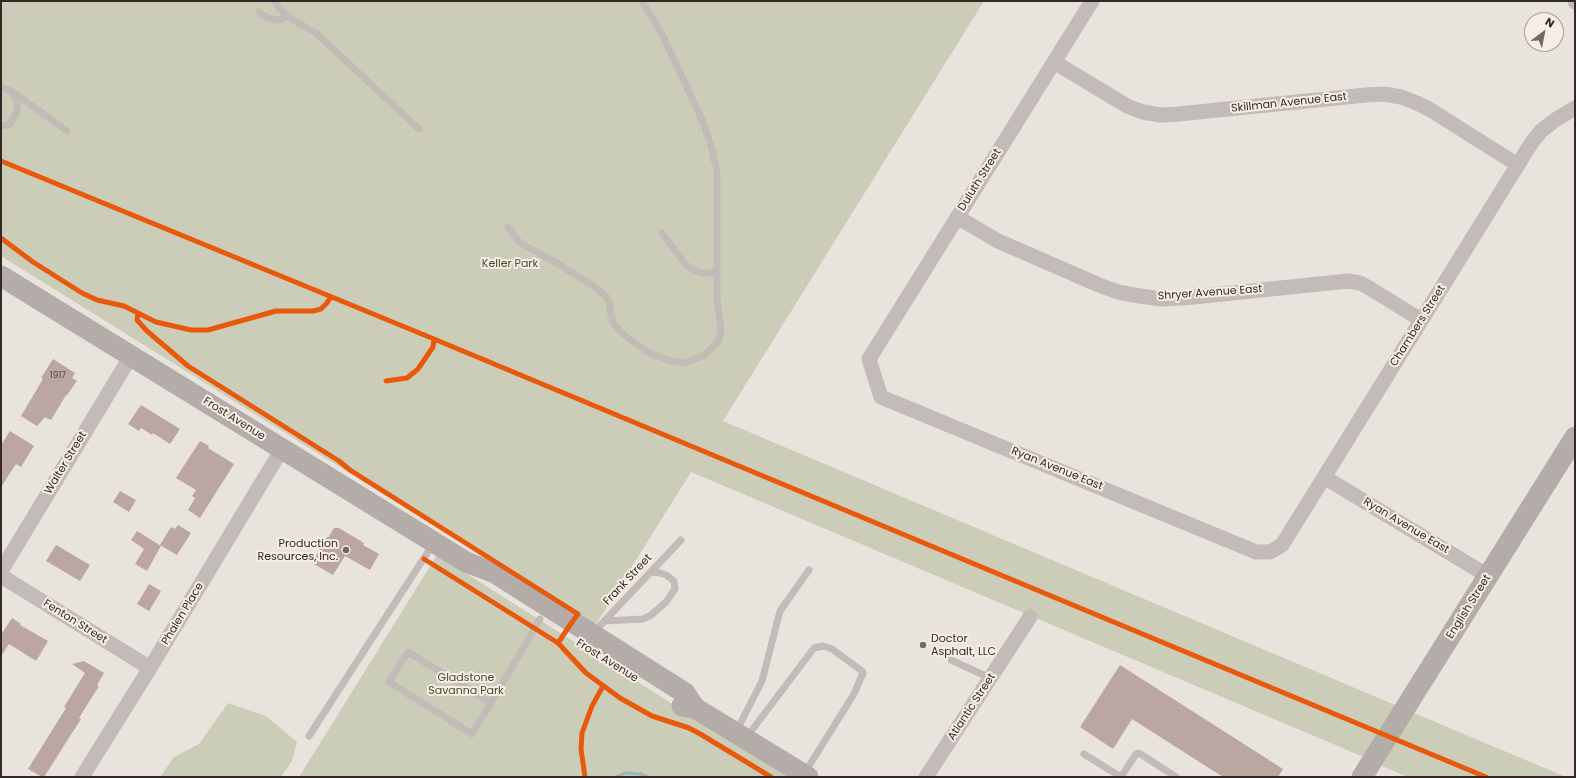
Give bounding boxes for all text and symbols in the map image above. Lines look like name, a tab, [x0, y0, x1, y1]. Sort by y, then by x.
north arrow	[1524, 12, 1564, 52]
text: N	[1542, 14, 1558, 32]
street label: Skillman Avenue East	[1231, 90, 1347, 116]
street label: Duluth Street	[956, 147, 1004, 213]
park label: Keller Park	[482, 257, 538, 271]
street label: Shryer Avenue East	[1157, 283, 1263, 303]
street label: Chambers Street	[1388, 283, 1448, 369]
house number: 1917	[50, 371, 66, 381]
street label: Frost Avenue	[201, 395, 267, 443]
street label: Walter Street	[42, 429, 90, 497]
street label: Ryan Avenue East	[1009, 445, 1105, 493]
street label: Ryan Avenue East	[1361, 495, 1451, 557]
place label: Production Resources, Inc.	[257, 537, 338, 563]
marker: Production Resources, Inc.	[341, 545, 351, 555]
street label: Frank Street	[601, 552, 655, 608]
street label: English Street	[1444, 572, 1494, 642]
street label: Phalen Place	[159, 580, 207, 648]
street label: Fenton Street	[41, 597, 109, 647]
place label: Doctor Asphalt, LLC	[931, 632, 996, 658]
street label: Frost Avenue	[574, 637, 640, 685]
marker: Doctor Asphalt, LLC	[918, 640, 928, 650]
park label: Gladstone Savanna Park	[428, 671, 504, 697]
street label: Atlantic Street	[945, 671, 999, 743]

